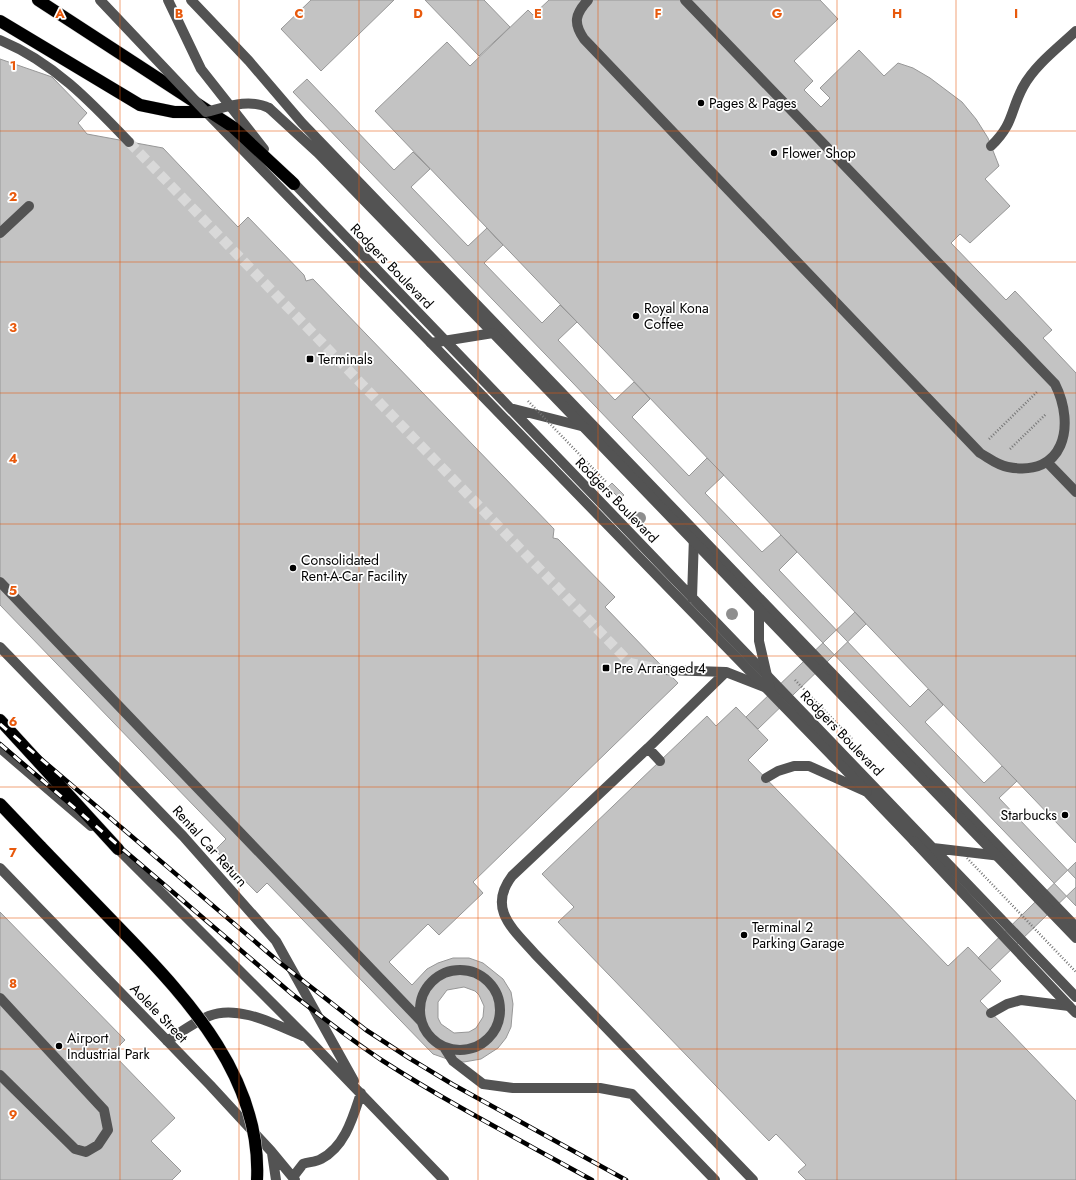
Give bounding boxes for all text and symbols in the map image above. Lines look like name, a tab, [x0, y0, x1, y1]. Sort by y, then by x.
text: A	[54, 4, 65, 23]
text: B	[175, 4, 184, 23]
text: C	[294, 4, 304, 23]
text: D	[413, 4, 423, 23]
text: E	[534, 4, 542, 23]
text: F	[654, 4, 662, 23]
text: G	[772, 4, 783, 23]
text: H	[892, 4, 902, 23]
text: I	[1014, 4, 1018, 23]
text: 1	[10, 56, 16, 75]
place label: Pages & Pages	[709, 93, 797, 113]
marker: Pages & Pages	[696, 98, 706, 108]
place label: Flower Shop	[782, 143, 856, 163]
marker: Flower Shop	[769, 148, 779, 158]
text: 2	[9, 187, 17, 206]
street label: Rodgers Boulevard	[346, 219, 438, 313]
place label: Royal Kona Coffee	[644, 298, 709, 334]
marker: Royal Kona Coffee	[631, 311, 641, 321]
text: 3	[9, 318, 17, 337]
place label: Terminals	[318, 349, 373, 369]
marker: Terminals	[305, 354, 315, 364]
text: 4	[8, 449, 18, 468]
street label: Rodgers Boulevard	[571, 453, 663, 547]
place label: Consolidated Rent-A-Car Facility	[301, 550, 408, 586]
marker: Consolidated Rent-A-Car Facility	[288, 563, 298, 573]
text: 5	[9, 581, 17, 600]
place label: Pre Arranged 4	[614, 658, 706, 678]
marker: Pre Arranged 4	[601, 663, 611, 673]
street label: Rodgers Boulevard	[796, 686, 888, 780]
text: 6	[9, 712, 18, 731]
street label: Rental Car Return	[168, 801, 252, 891]
place label: Starbucks	[1001, 805, 1057, 825]
marker: Starbucks	[1060, 810, 1070, 820]
text: 7	[9, 843, 17, 862]
place label: Terminal 2 Parking Garage	[752, 917, 844, 953]
marker: Terminal 2 Parking Garage	[739, 930, 749, 940]
text: 8	[9, 974, 17, 993]
street label: Aolele Street	[126, 979, 193, 1048]
place label: Airport Industrial Park	[67, 1028, 150, 1064]
marker: Airport Industrial Park	[54, 1041, 64, 1051]
text: 9	[9, 1105, 18, 1124]

